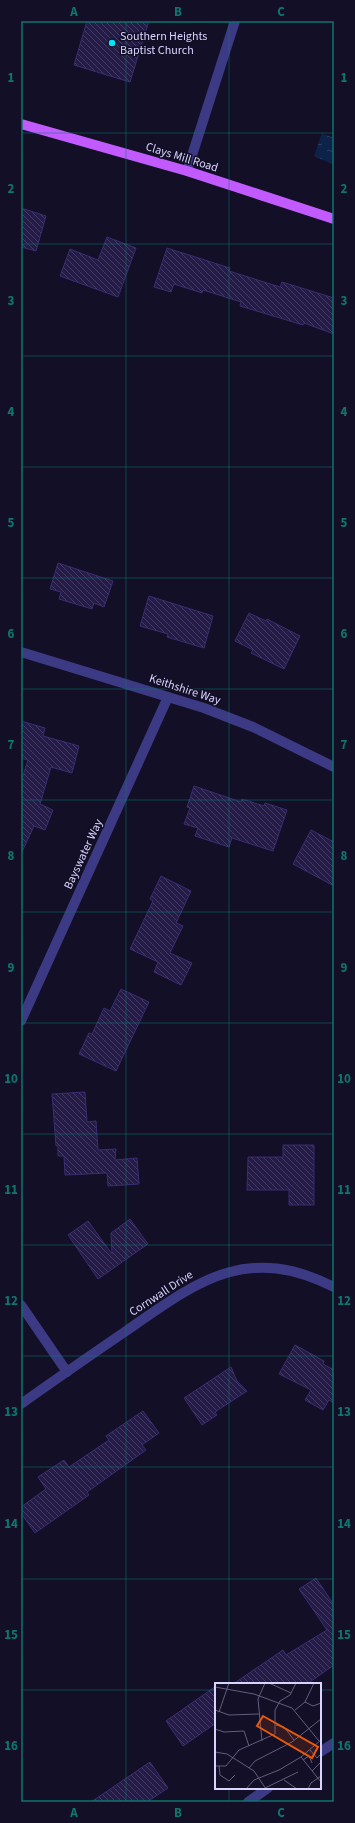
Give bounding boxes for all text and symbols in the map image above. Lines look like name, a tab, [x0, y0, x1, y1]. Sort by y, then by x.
text: A	[69, 3, 78, 21]
text: B	[174, 3, 182, 21]
text: C	[277, 3, 285, 21]
place label: Southern Heights Baptist Church	[120, 28, 207, 59]
marker: Southern Heights Baptist Church	[107, 38, 117, 48]
text: 1	[8, 69, 15, 87]
text: 1	[341, 69, 348, 87]
street label: Clays Mill Road	[144, 138, 220, 177]
text: 2	[8, 180, 15, 198]
text: 2	[341, 180, 348, 198]
text: 3	[8, 292, 15, 310]
text: 3	[341, 292, 348, 310]
text: 4	[8, 403, 15, 421]
text: 4	[341, 403, 348, 421]
text: 5	[8, 514, 15, 532]
text: 5	[341, 514, 348, 532]
text: 6	[8, 625, 15, 643]
text: 6	[341, 625, 348, 643]
street label: Keithshire Way	[147, 670, 223, 709]
text: 7	[8, 736, 15, 754]
text: 7	[341, 736, 348, 754]
street label: Bayswater Way	[60, 816, 107, 892]
text: 8	[8, 847, 15, 865]
text: 8	[341, 847, 348, 865]
text: 9	[8, 959, 15, 977]
text: 9	[341, 959, 348, 977]
text: 10	[4, 1070, 18, 1088]
text: 10	[337, 1070, 351, 1088]
text: 11	[4, 1181, 18, 1199]
text: 11	[337, 1181, 351, 1199]
street label: Cornwall Drive	[126, 1266, 197, 1320]
text: 12	[4, 1292, 18, 1310]
text: 12	[337, 1292, 351, 1310]
text: 13	[4, 1403, 18, 1421]
text: 13	[337, 1403, 351, 1421]
text: 14	[4, 1515, 18, 1533]
text: 14	[337, 1515, 351, 1533]
text: 15	[4, 1626, 18, 1644]
text: 15	[337, 1626, 351, 1644]
inset map	[215, 1683, 321, 1789]
text: 16	[4, 1737, 18, 1755]
text: 16	[337, 1737, 351, 1755]
text: A	[69, 1804, 78, 1822]
text: B	[174, 1804, 182, 1822]
text: C	[277, 1804, 285, 1822]

